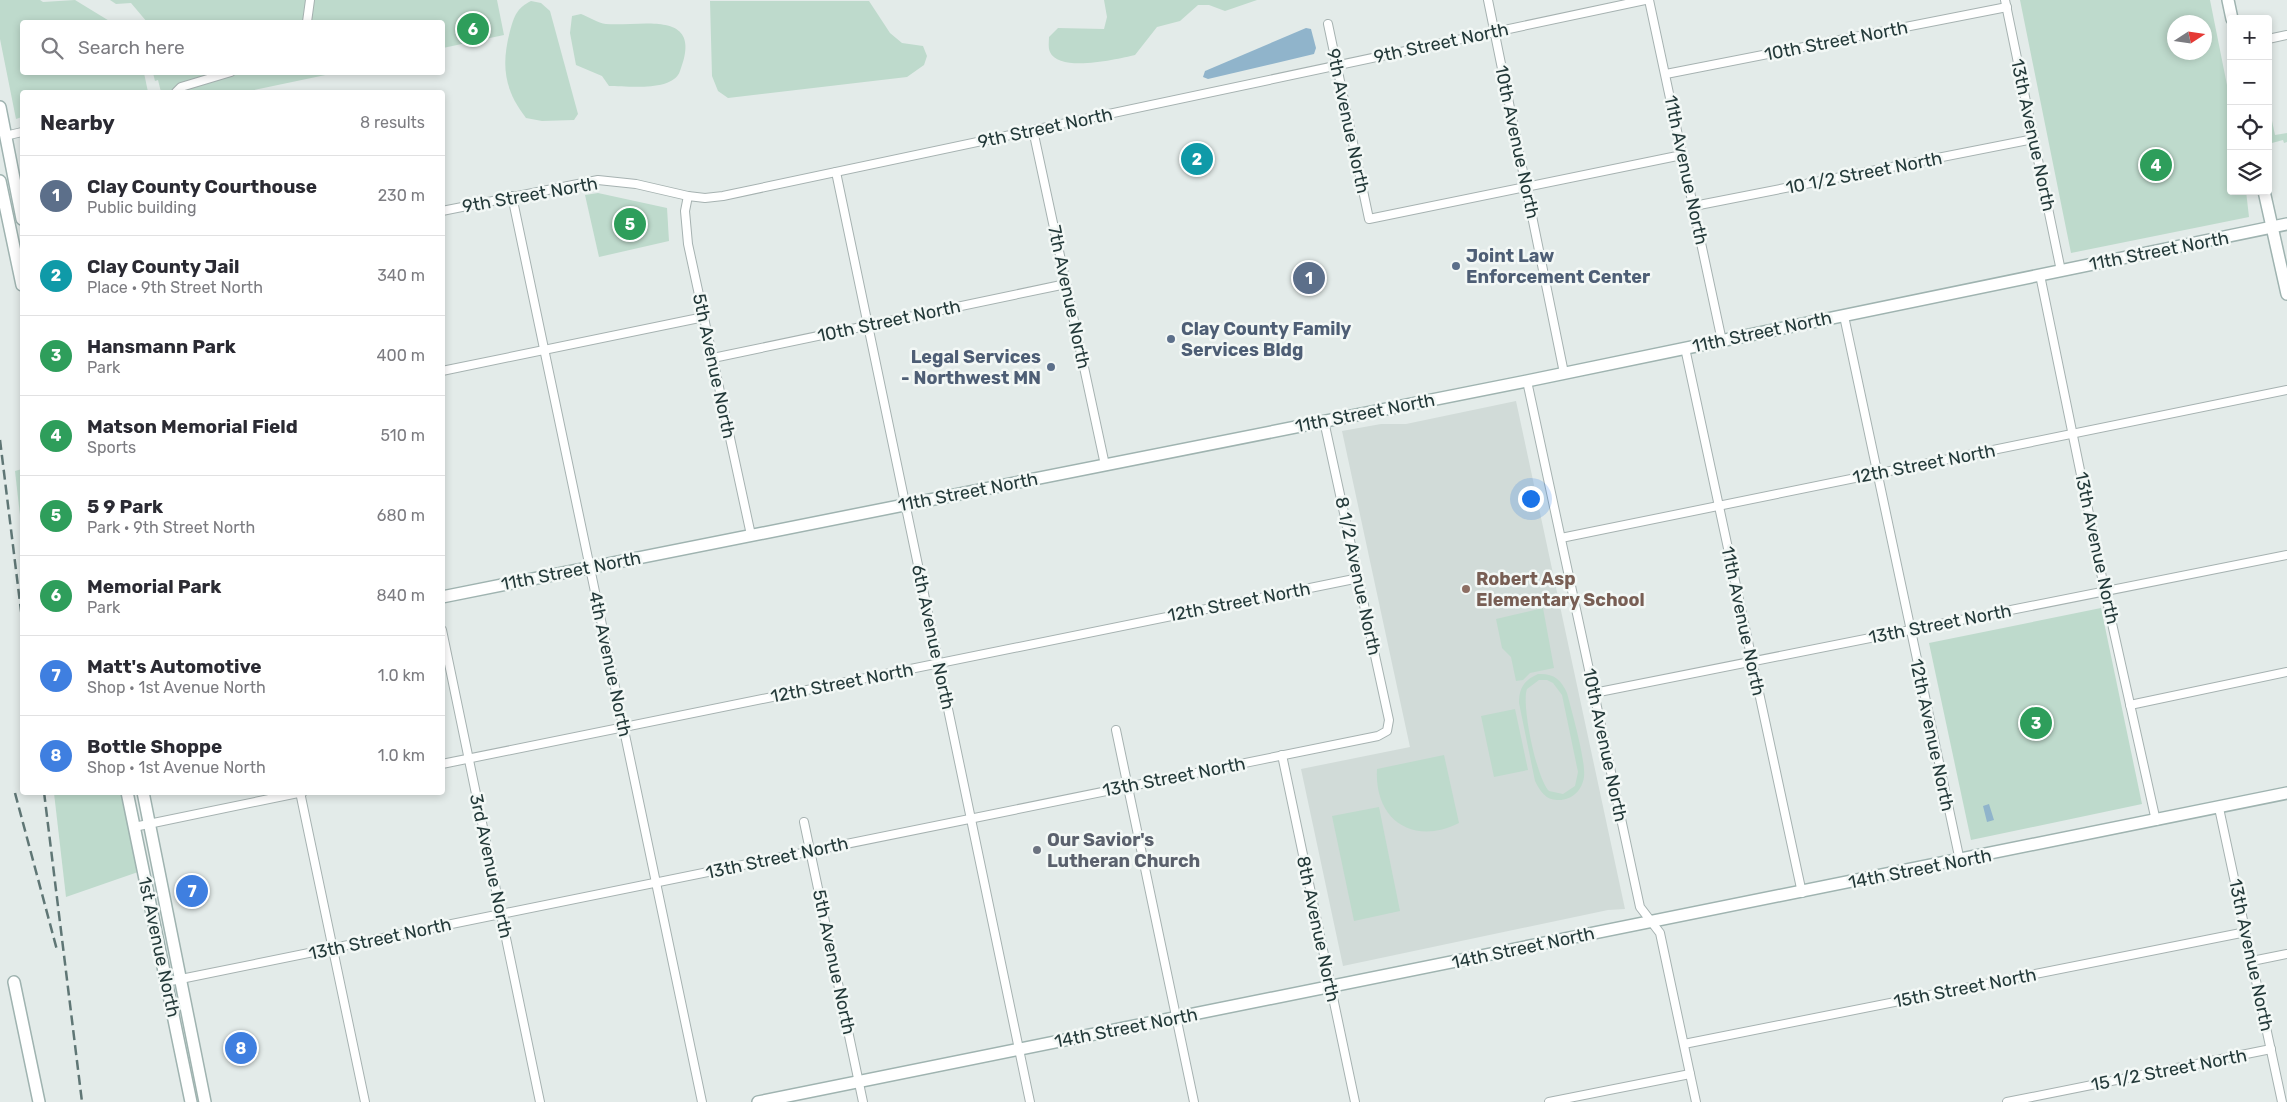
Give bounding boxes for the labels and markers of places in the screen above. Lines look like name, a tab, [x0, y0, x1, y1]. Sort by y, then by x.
pin: 6	[457, 10, 489, 48]
pin: 2	[1181, 140, 1213, 178]
pin: 4	[2140, 146, 2172, 184]
pin: 5	[614, 205, 646, 243]
place label: Joint Law Enforcement Center	[1466, 245, 1650, 288]
pin: 1	[1293, 259, 1325, 297]
marker: Joint Law Enforcement Center	[1450, 260, 1462, 272]
place label: Clay County Family Services Bldg	[1181, 318, 1352, 361]
marker: Clay County Family Services Bldg	[1165, 333, 1177, 345]
place label: Legal Services - Northwest MN	[901, 346, 1041, 389]
marker: Legal Services - Northwest MN	[1045, 361, 1057, 373]
place label: Robert Asp Elementary School	[1476, 568, 1645, 611]
marker: Robert Asp Elementary School	[1460, 583, 1472, 595]
pin: 3	[2020, 704, 2052, 742]
place label: Our Savior's Lutheran Church	[1047, 829, 1200, 872]
marker: Our Savior's Lutheran Church	[1031, 844, 1043, 856]
pin: 7	[176, 872, 208, 910]
pin: 8	[225, 1029, 257, 1067]

